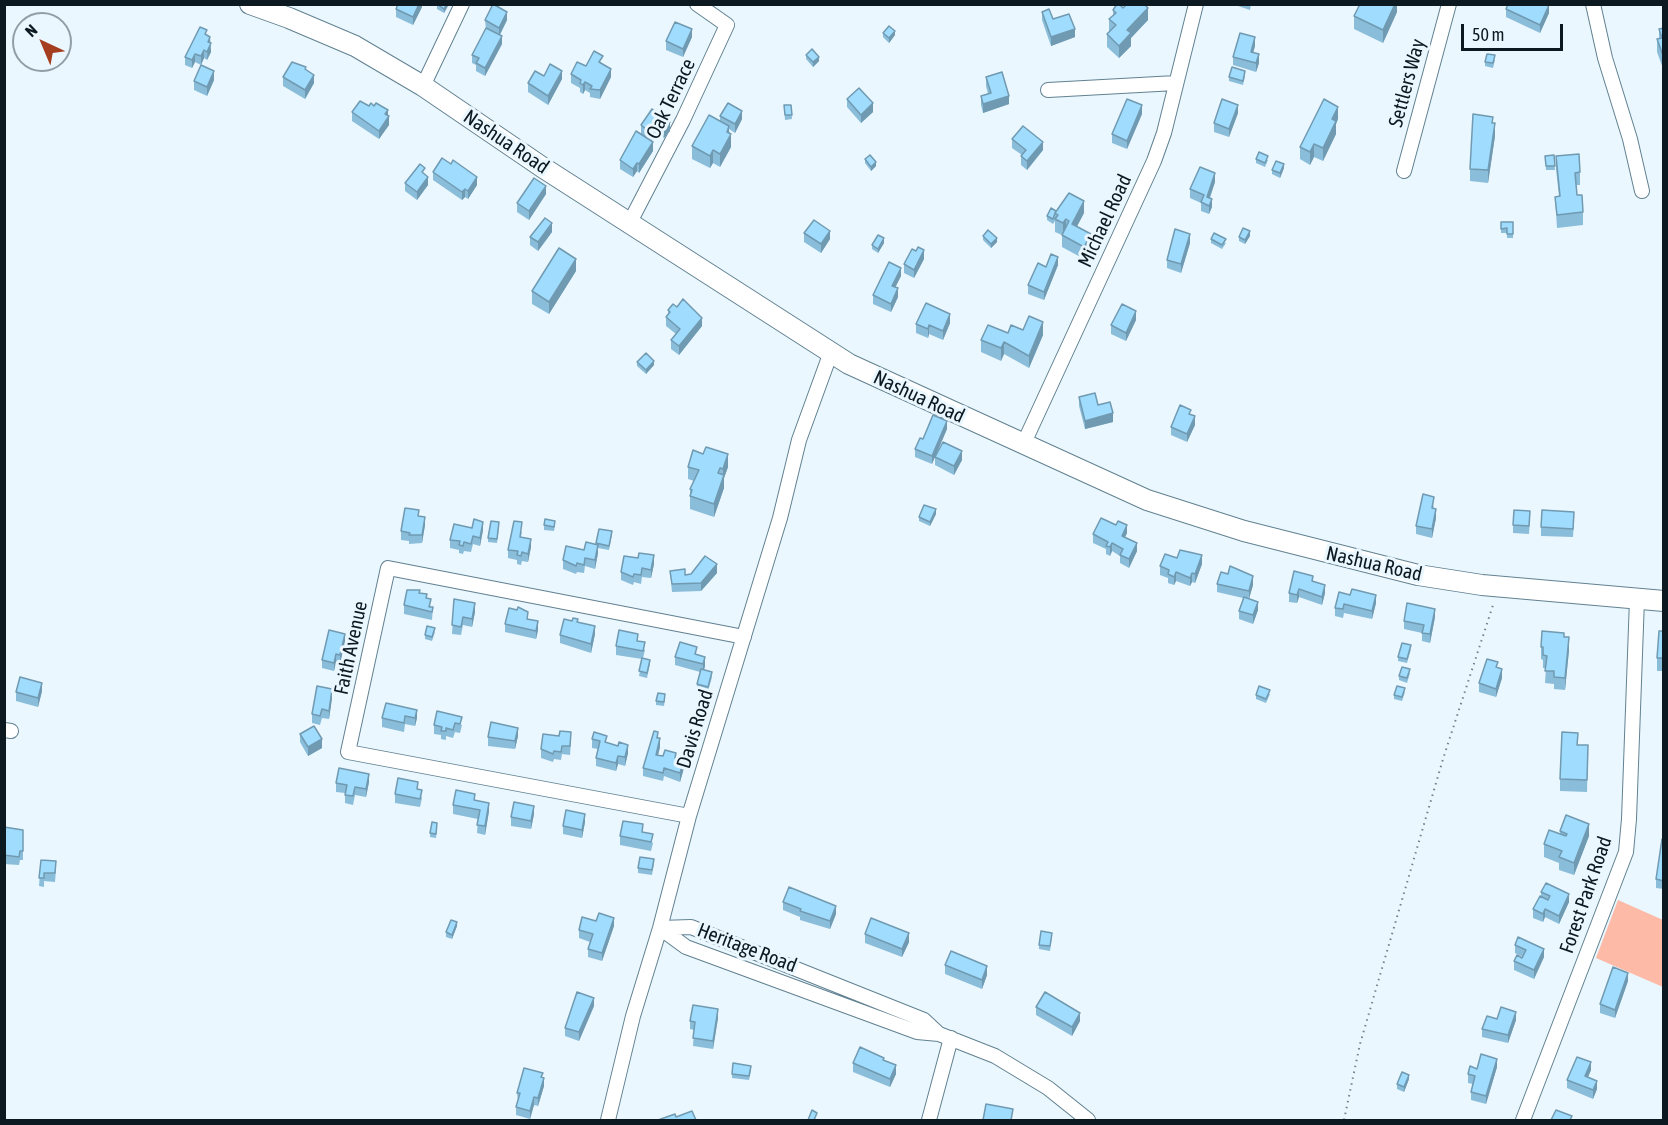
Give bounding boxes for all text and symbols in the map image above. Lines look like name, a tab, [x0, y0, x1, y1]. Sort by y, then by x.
north arrow	[12, 12, 72, 72]
scale bar	[1464, 12, 1566, 50]
text: N	[21, 21, 41, 40]
text: 50 m	[1472, 24, 1504, 45]
street label: Settlers Way	[1384, 36, 1430, 130]
street label: Oak Terrace	[641, 55, 701, 143]
street label: Nashua Road	[459, 105, 553, 179]
street label: Michael Road	[1073, 171, 1137, 271]
street label: Nashua Road	[870, 365, 968, 429]
street label: Nashua Road	[1324, 541, 1424, 587]
street label: Faith Avenue	[329, 599, 373, 697]
street label: Davis Road	[672, 687, 718, 771]
street label: Forest Park Road	[1555, 833, 1617, 957]
street label: Heritage Road	[694, 918, 800, 978]

